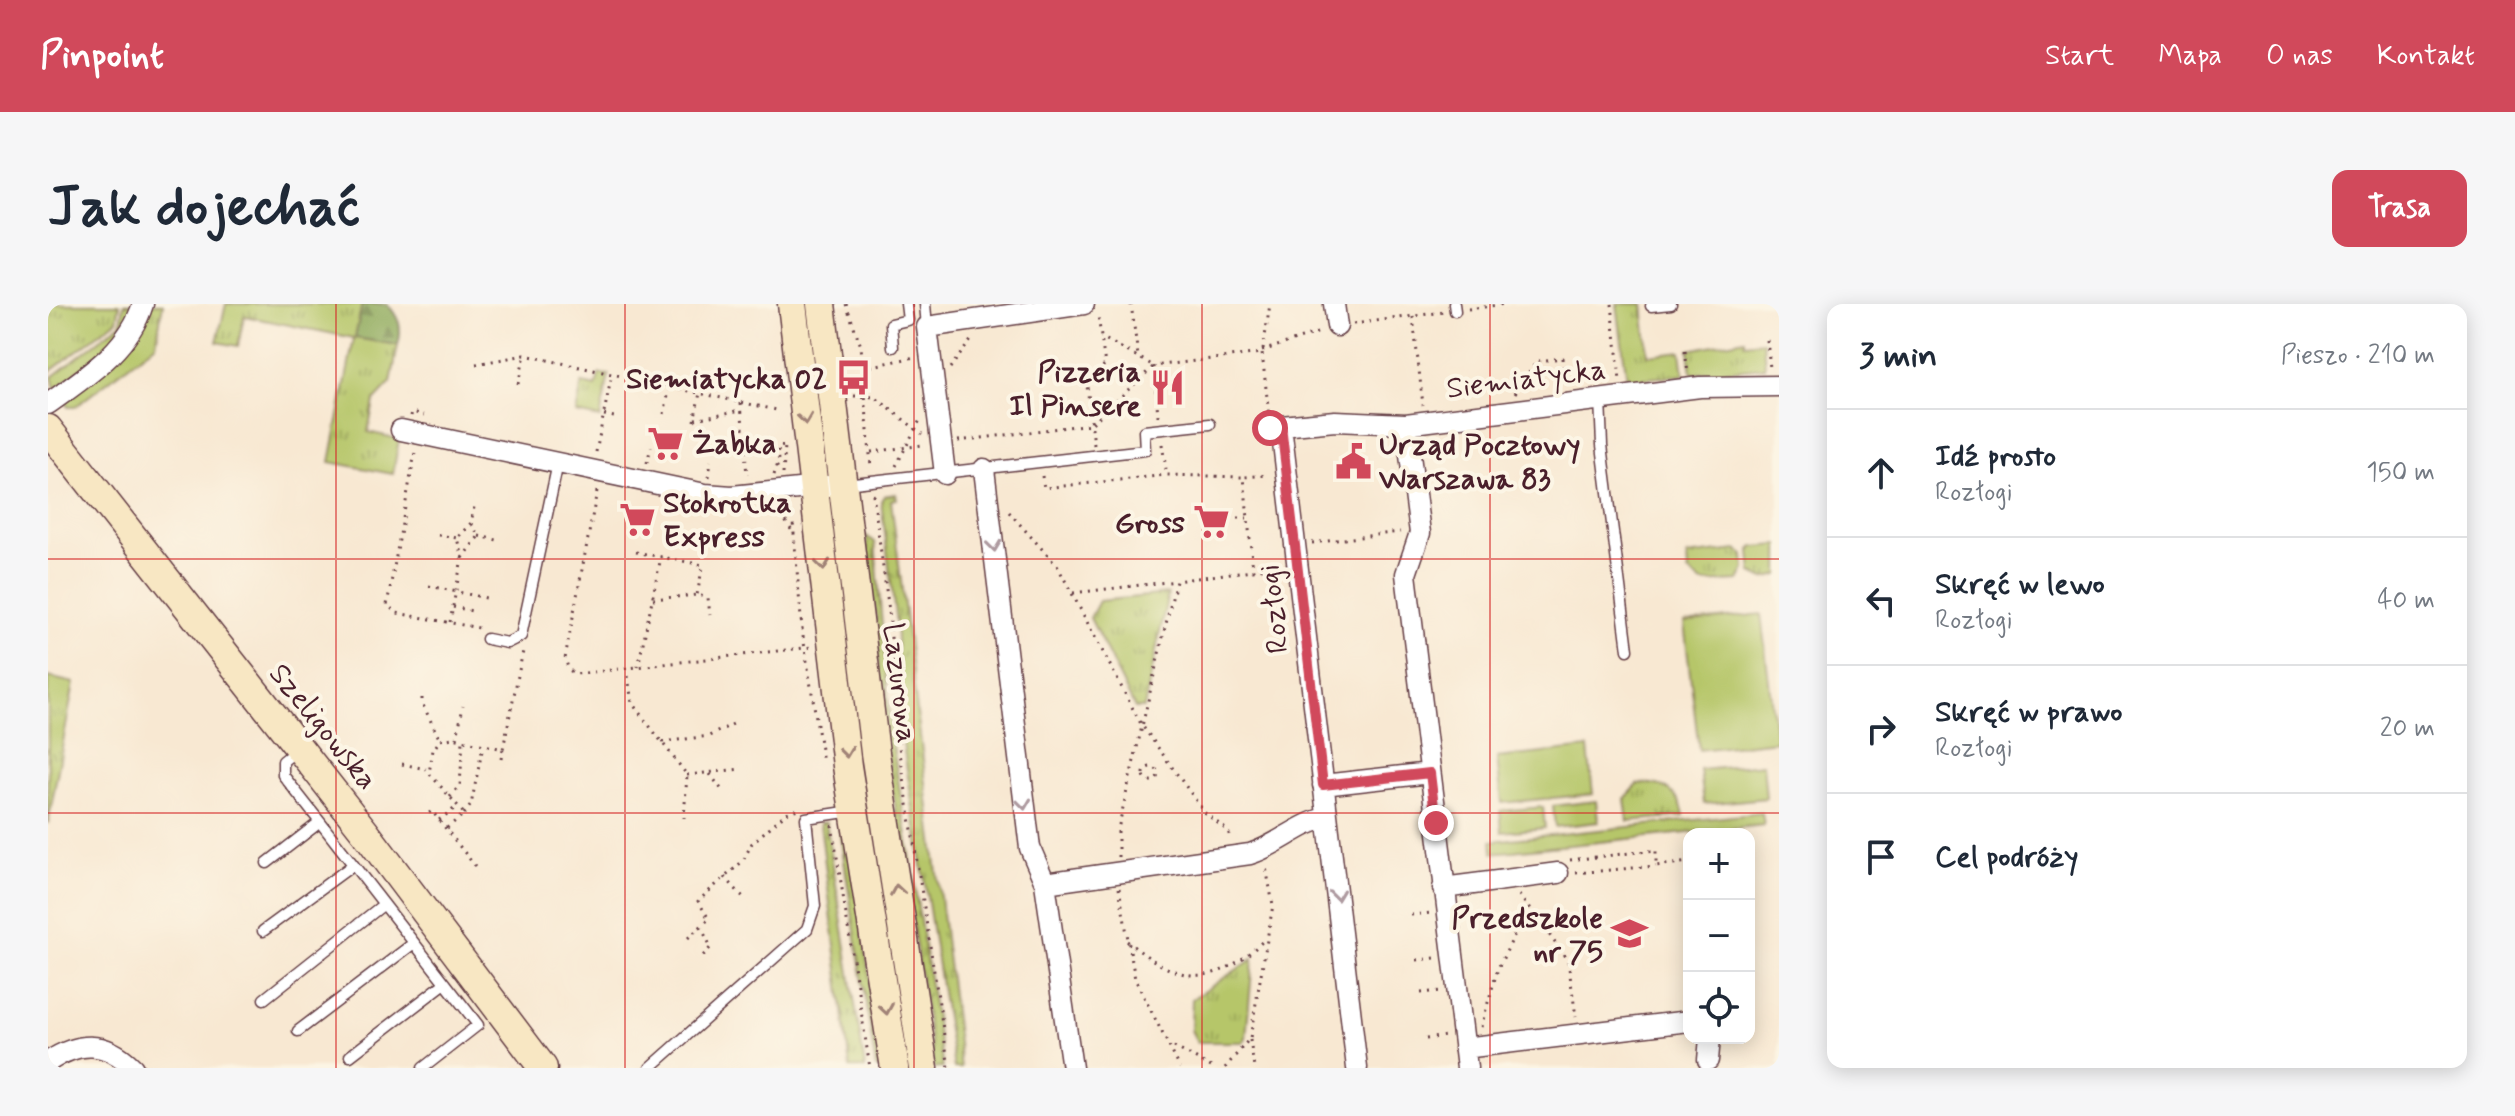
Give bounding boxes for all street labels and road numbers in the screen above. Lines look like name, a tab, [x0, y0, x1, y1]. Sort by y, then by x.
street label: Siemiatycka	[1444, 350, 1608, 409]
street label: Rozłogi	[1250, 562, 1299, 655]
street label: Lazurowa	[873, 621, 926, 745]
street label: Szeligowska	[260, 656, 386, 798]

